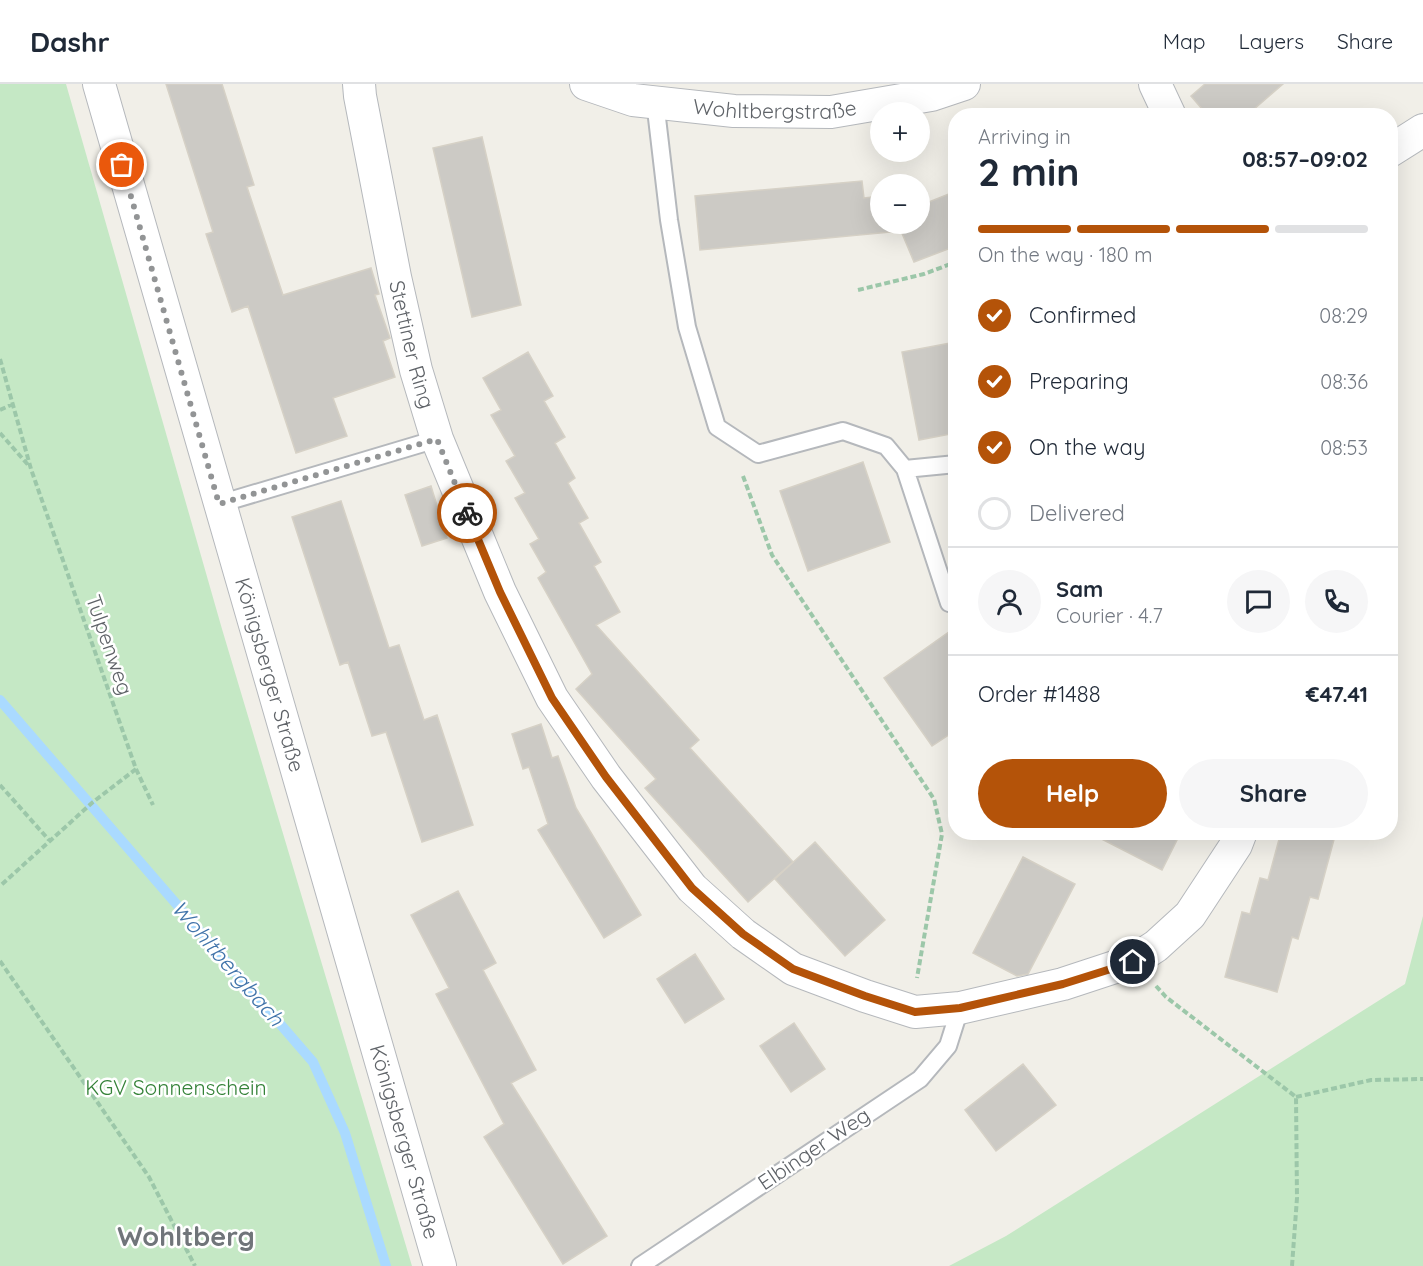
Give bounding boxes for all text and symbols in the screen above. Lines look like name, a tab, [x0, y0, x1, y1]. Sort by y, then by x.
text: Dashr	[30, 24, 110, 59]
text: Map	[1163, 28, 1206, 54]
text: Layers	[1239, 28, 1304, 54]
text: Share	[1337, 28, 1393, 54]
street label: Wohltbergstraße	[692, 93, 858, 124]
map controls	[870, 102, 930, 234]
button: +	[870, 102, 930, 162]
text: Arriving in	[978, 124, 1071, 149]
pin	[96, 139, 147, 190]
text: 08:57–09:02	[1242, 145, 1368, 173]
text: 2 min	[978, 147, 1080, 196]
icon: bag	[105, 148, 138, 181]
button: −	[870, 174, 930, 234]
text: On the way · 180 m	[978, 242, 1152, 267]
street label: Stettiner Ring	[384, 278, 441, 412]
icon: check	[978, 299, 1011, 332]
text: Confirmed	[1029, 301, 1136, 329]
text: 08:29	[1319, 303, 1368, 328]
icon: check	[978, 365, 1011, 398]
text: Preparing	[1029, 367, 1129, 395]
text: 08:36	[1320, 369, 1368, 394]
icon: check	[978, 431, 1011, 464]
text: On the way	[1029, 433, 1145, 461]
text: 08:53	[1320, 435, 1368, 460]
courier	[437, 483, 497, 543]
icon: bike	[451, 497, 484, 530]
text: Delivered	[1029, 499, 1125, 527]
button: person	[978, 570, 1041, 633]
button: chat	[1227, 570, 1290, 633]
button: phone	[1305, 570, 1368, 633]
street label: Königsberger Straße	[230, 574, 311, 775]
text: Sam	[1056, 575, 1103, 603]
street label: Tulpenweg	[81, 591, 139, 698]
text: Courier · 4.7	[1056, 603, 1163, 628]
text: Order #1488	[978, 680, 1101, 708]
text: €47.41	[1306, 680, 1368, 708]
button: Help	[978, 759, 1167, 828]
button: Share	[1179, 759, 1368, 828]
water label: Wohltbergbach	[166, 894, 291, 1032]
pin	[1107, 936, 1158, 987]
icon: home	[1116, 945, 1149, 978]
street label: Königsberger Straße	[365, 1041, 446, 1242]
park label: KGV Sonnenschein	[85, 1074, 267, 1100]
street label: Elbinger Weg	[753, 1101, 874, 1195]
district label: Wohltberg	[117, 1219, 255, 1253]

